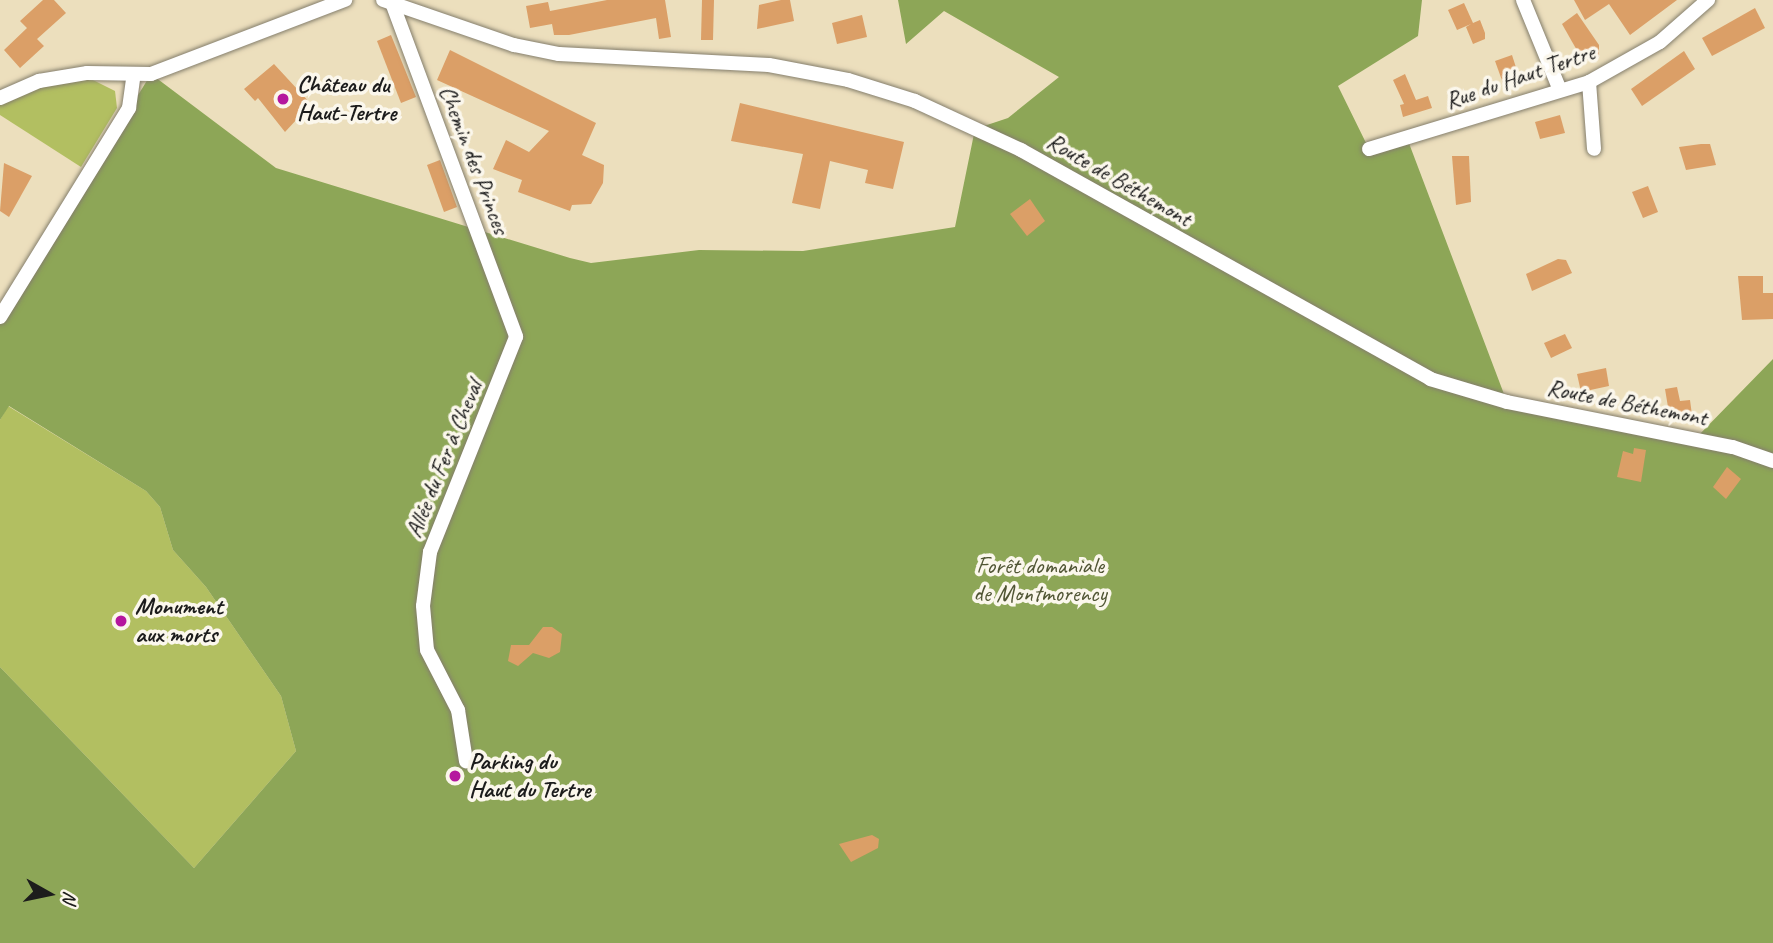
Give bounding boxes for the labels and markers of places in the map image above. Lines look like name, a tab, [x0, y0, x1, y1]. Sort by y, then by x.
place label: Château du Haut-Tertre	[297, 71, 396, 127]
marker: Château du Haut-Tertre	[275, 91, 291, 107]
place label: Monument aux morts	[135, 593, 223, 649]
marker: Monument aux morts	[113, 613, 129, 629]
place label: Parking du Haut du Tertre	[469, 748, 590, 804]
marker: Parking du Haut du Tertre	[447, 768, 463, 784]

